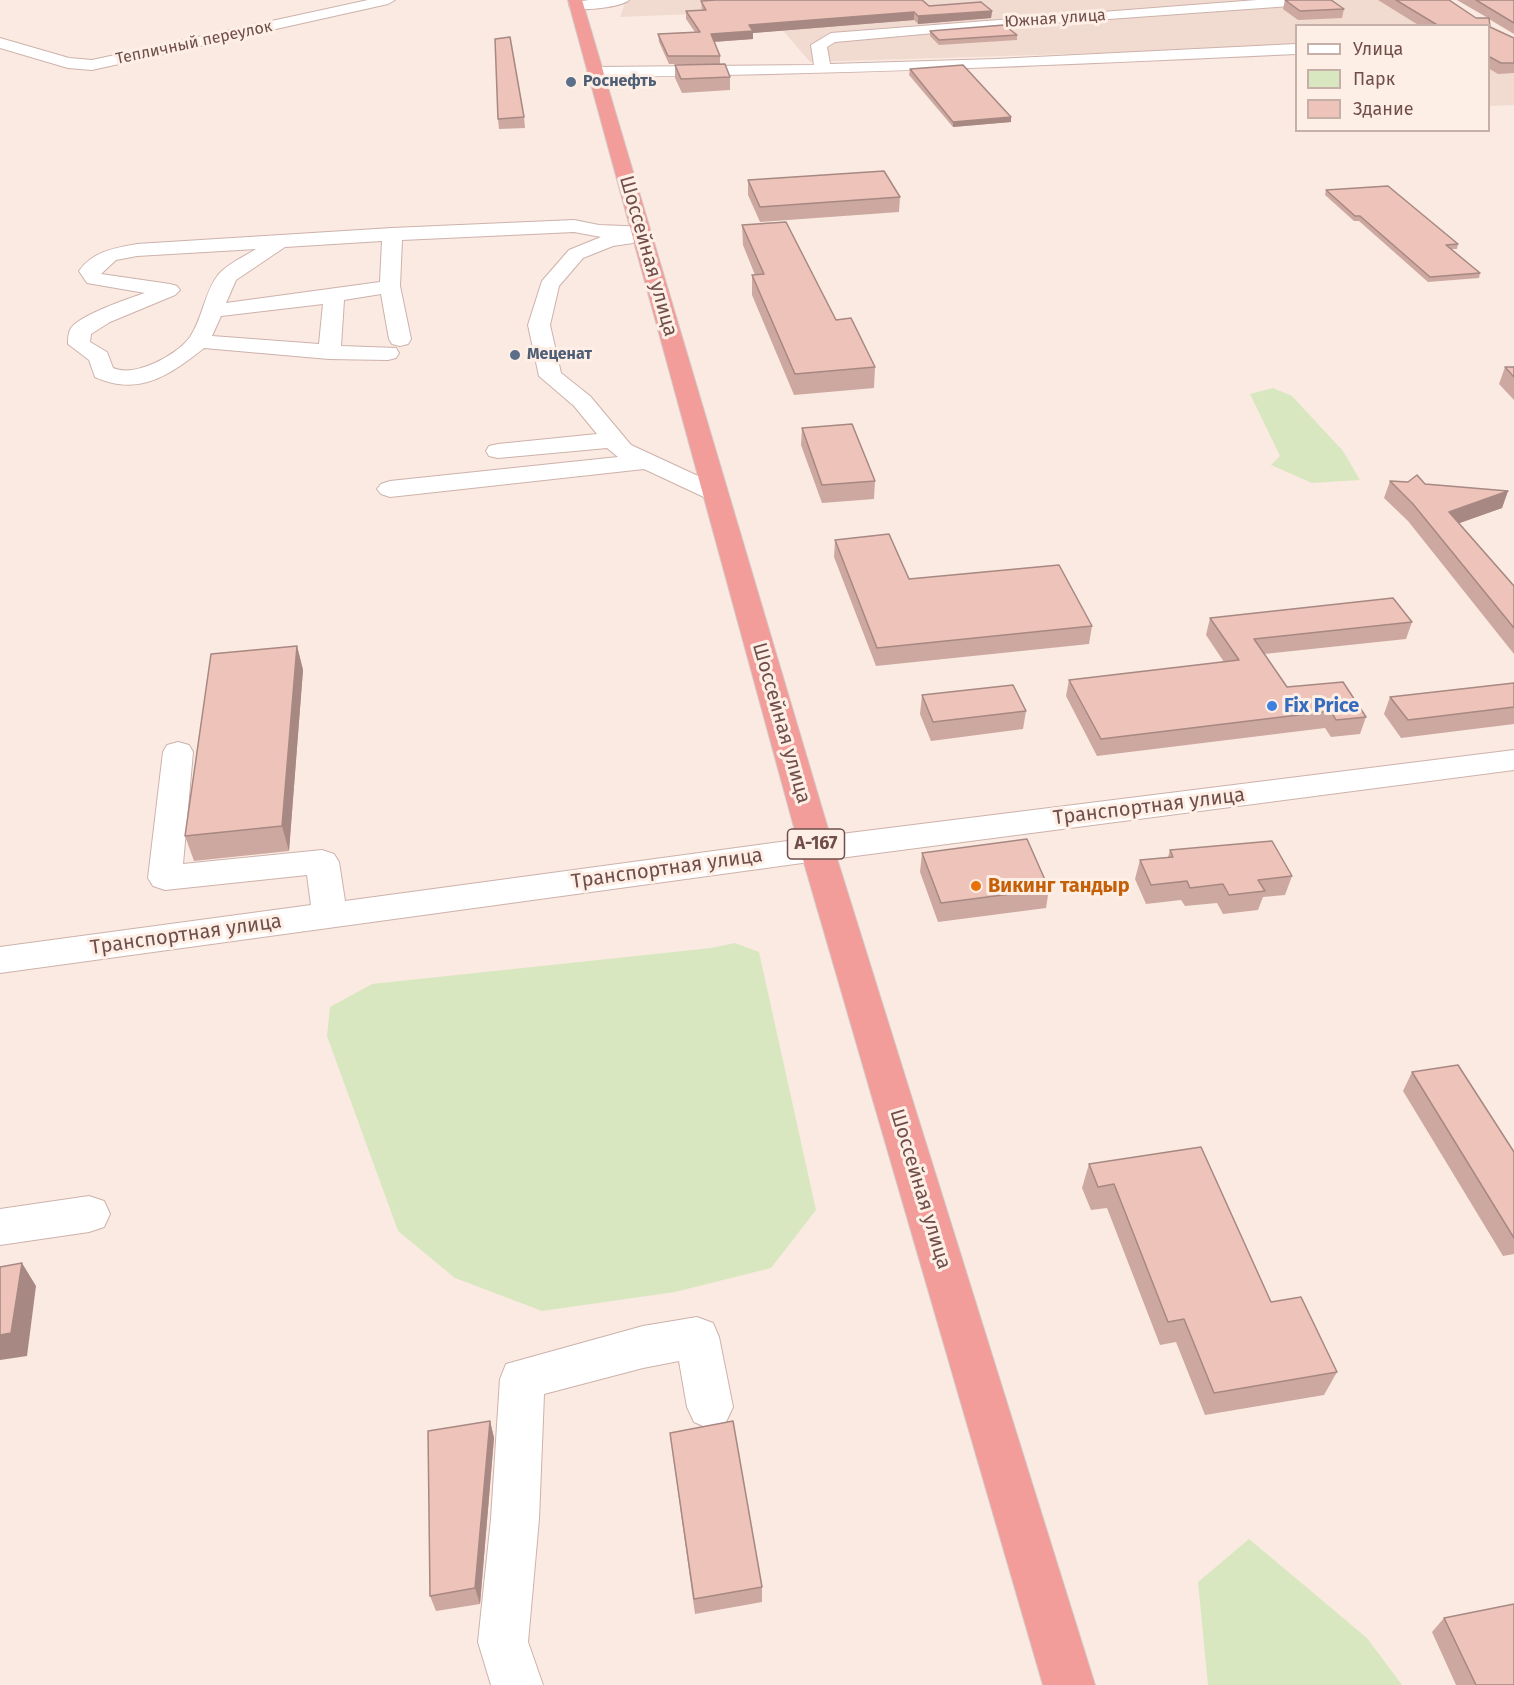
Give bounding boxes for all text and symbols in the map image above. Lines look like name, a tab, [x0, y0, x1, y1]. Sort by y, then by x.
street label: Южная улица	[1004, 6, 1106, 32]
street label: Тепличный переулок	[114, 17, 274, 69]
legend	[1295, 24, 1490, 132]
text: Улица	[1353, 38, 1403, 60]
text: Парк	[1353, 68, 1395, 90]
place label: Роснефть	[583, 72, 656, 92]
marker: Роснефть	[564, 75, 578, 89]
text: Здание	[1353, 98, 1414, 120]
street label: Шоссейная улица	[614, 173, 682, 339]
place label: Меценат	[527, 345, 592, 365]
marker: Меценат	[508, 348, 522, 362]
street label: Шоссейная улица	[747, 640, 815, 806]
place label: Fix Price	[1284, 694, 1359, 718]
marker: Fix Price	[1265, 699, 1279, 713]
street label: Транспортная улица	[1052, 783, 1246, 831]
road number: А-167	[788, 829, 844, 859]
street label: Транспортная улица	[570, 844, 764, 894]
place label: Викинг тандыр	[988, 874, 1130, 898]
marker: Викинг тандыр	[969, 879, 983, 893]
street label: Транспортная улица	[89, 910, 283, 960]
street label: Шоссейная улица	[884, 1106, 956, 1272]

